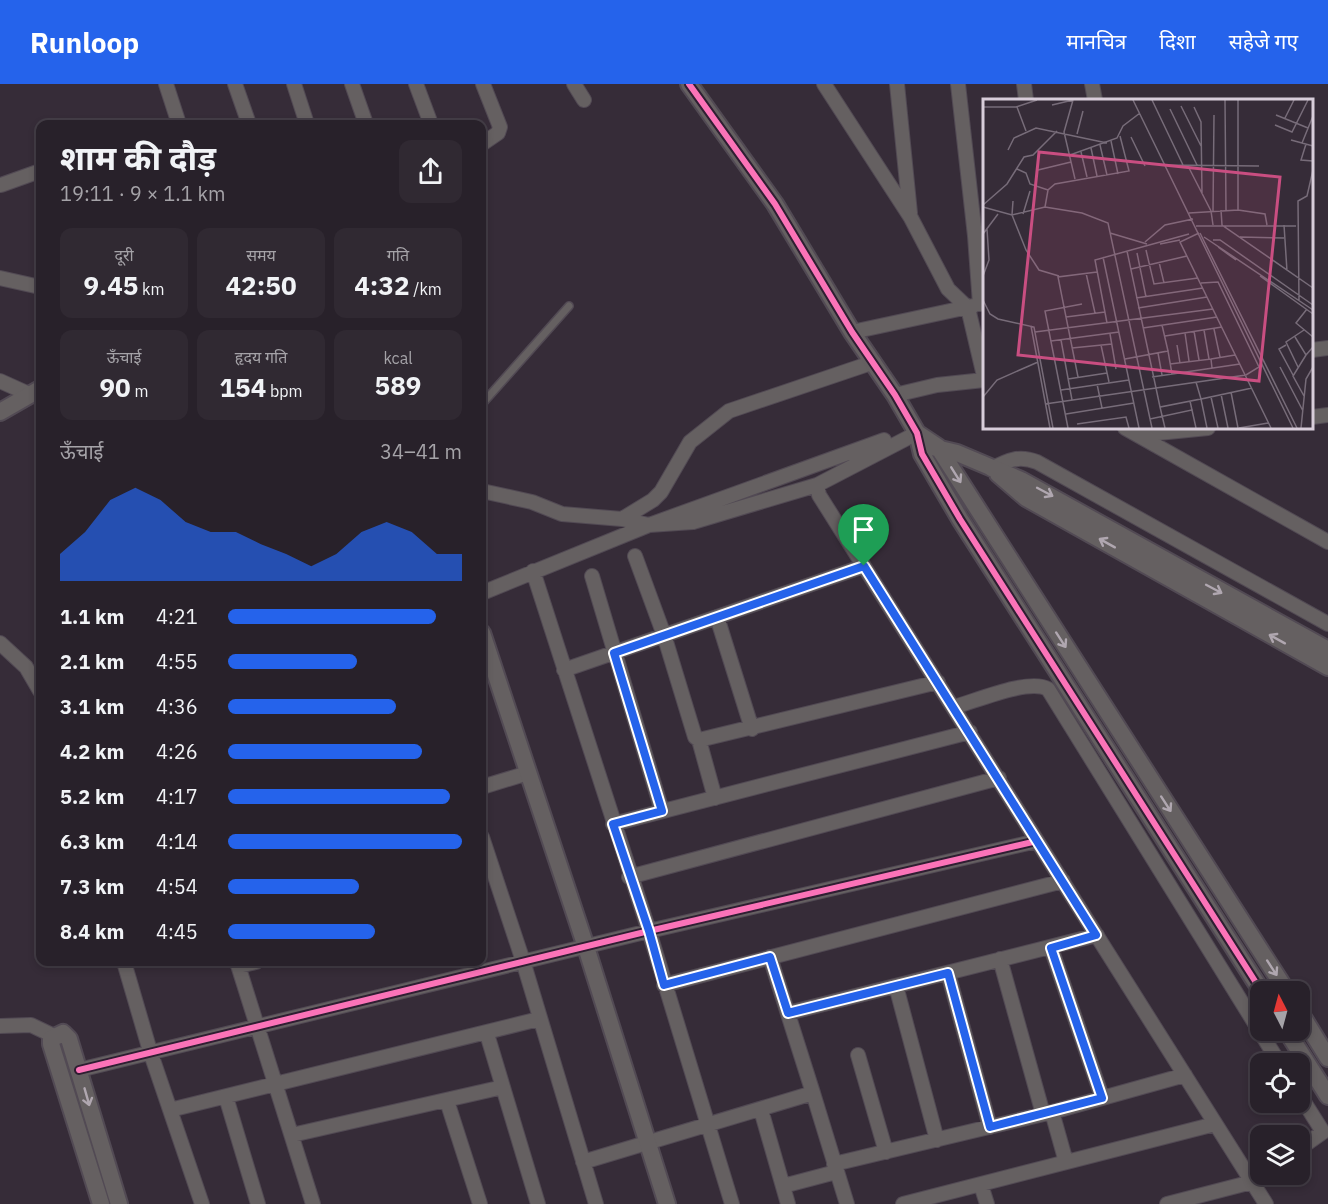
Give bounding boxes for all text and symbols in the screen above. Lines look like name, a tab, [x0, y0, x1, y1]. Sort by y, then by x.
text: Runloop	[30, 24, 139, 61]
text: मानचित्र	[1066, 27, 1126, 55]
text: दिशा	[1159, 27, 1196, 55]
text: सहेजे गए	[1229, 27, 1298, 55]
inset map	[983, 99, 1313, 429]
text: शाम की दौड़	[60, 136, 216, 179]
button: share	[399, 140, 462, 203]
text: 19:11 · 9 × 1.1 km	[60, 180, 225, 207]
text: दूरी	[114, 245, 134, 265]
text: समय	[246, 245, 276, 265]
text: गति	[387, 245, 409, 265]
text: 9.45	[83, 268, 138, 302]
text: 42:50	[226, 268, 296, 302]
text: 4:32	[354, 268, 410, 302]
text: km	[138, 279, 165, 299]
text: /km	[410, 279, 442, 299]
text: ऊँचाई	[107, 347, 141, 367]
text: हृदय गति	[235, 347, 287, 367]
text: kcal	[383, 348, 413, 368]
text: 589	[375, 368, 421, 402]
text: 90	[100, 370, 131, 404]
text: 154	[219, 370, 266, 404]
text: m	[131, 381, 148, 401]
text: bpm	[266, 381, 303, 401]
text: ऊँचाई	[60, 438, 103, 465]
text: 34–41 m	[380, 438, 462, 465]
one-way arrow	[950, 466, 962, 483]
one-way arrow	[1035, 487, 1053, 498]
pin	[838, 504, 889, 566]
icon: arrive	[847, 513, 880, 546]
one-way arrow	[1099, 537, 1116, 549]
one-way arrow	[1205, 583, 1222, 595]
text: 1.1 km	[60, 603, 124, 630]
text: 4:21	[156, 603, 198, 630]
one-way arrow	[1054, 631, 1067, 648]
one-way arrow	[1269, 632, 1286, 644]
text: 2.1 km	[60, 648, 124, 675]
text: 4:55	[156, 648, 198, 675]
text: 3.1 km	[60, 693, 124, 720]
text: 4:36	[156, 693, 198, 720]
text: 4.2 km	[60, 738, 124, 765]
text: 4:26	[156, 738, 198, 765]
text: 5.2 km	[60, 783, 124, 810]
text: 4:17	[156, 783, 198, 810]
one-way arrow	[1160, 795, 1172, 812]
text: 6.3 km	[60, 828, 124, 855]
text: 4:14	[156, 828, 198, 855]
text: 7.3 km	[60, 873, 124, 900]
text: 4:54	[156, 873, 198, 900]
text: 8.4 km	[60, 918, 124, 945]
text: 4:45	[156, 918, 198, 945]
one-way arrow	[1266, 959, 1278, 976]
north arrow	[1250, 981, 1310, 1041]
map controls	[1250, 981, 1310, 1185]
button: locate	[1250, 1053, 1310, 1113]
one-way arrow	[82, 1087, 93, 1106]
button: layers	[1250, 1125, 1310, 1185]

